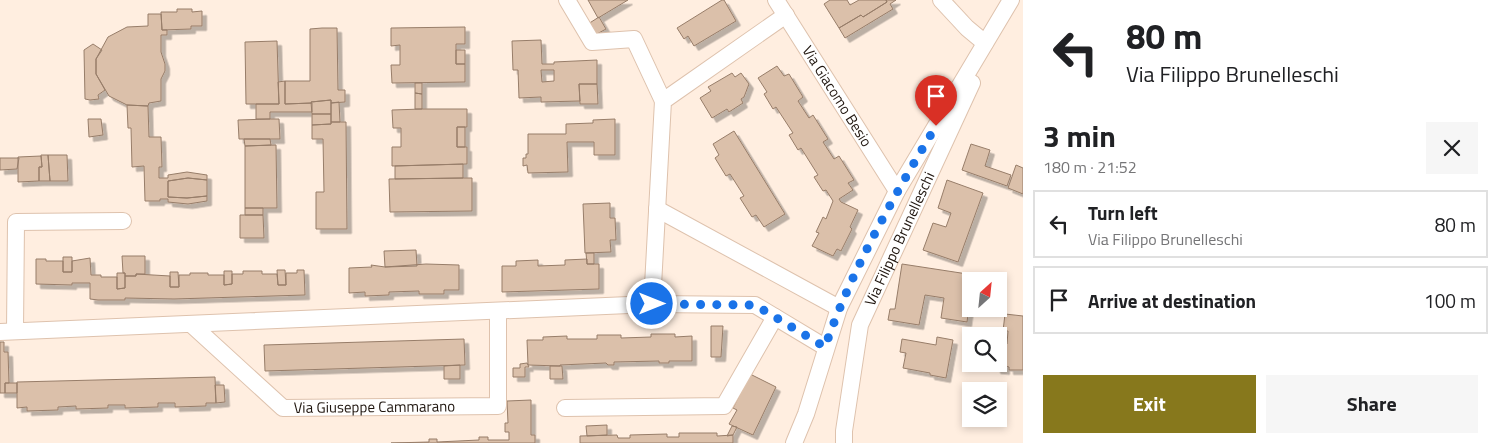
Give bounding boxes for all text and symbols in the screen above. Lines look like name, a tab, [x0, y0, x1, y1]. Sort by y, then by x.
text: 80 m	[1126, 9, 1202, 63]
icon: left	[1043, 20, 1108, 85]
street label: Via Giacomo Besio	[797, 41, 878, 151]
text: Via Filippo Brunelleschi	[1126, 57, 1339, 91]
pin	[915, 75, 957, 126]
icon: arrive	[922, 82, 950, 110]
text: 3 min	[1043, 113, 1116, 159]
button: close	[1426, 122, 1478, 174]
text: 180 m · 21:52	[1043, 155, 1137, 179]
street label: Via Filippo Brunelleschi	[858, 168, 940, 310]
text: Turn left	[1088, 198, 1158, 227]
icon: left	[1045, 210, 1073, 238]
text: 80 m	[1435, 210, 1476, 239]
text: Via Filippo Brunelleschi	[1088, 227, 1243, 251]
north arrow	[962, 272, 1008, 318]
map controls	[962, 272, 1007, 427]
position arrow	[625, 277, 677, 329]
icon: arrive	[1045, 286, 1073, 314]
text: Arrive at destination	[1088, 286, 1256, 315]
text: 100 m	[1424, 286, 1476, 315]
button: search	[962, 327, 1007, 372]
button: Exit	[1043, 375, 1256, 433]
button: Share	[1266, 375, 1478, 433]
button: layers	[962, 382, 1007, 427]
street label: Via Giuseppe Cammarano	[293, 394, 455, 419]

